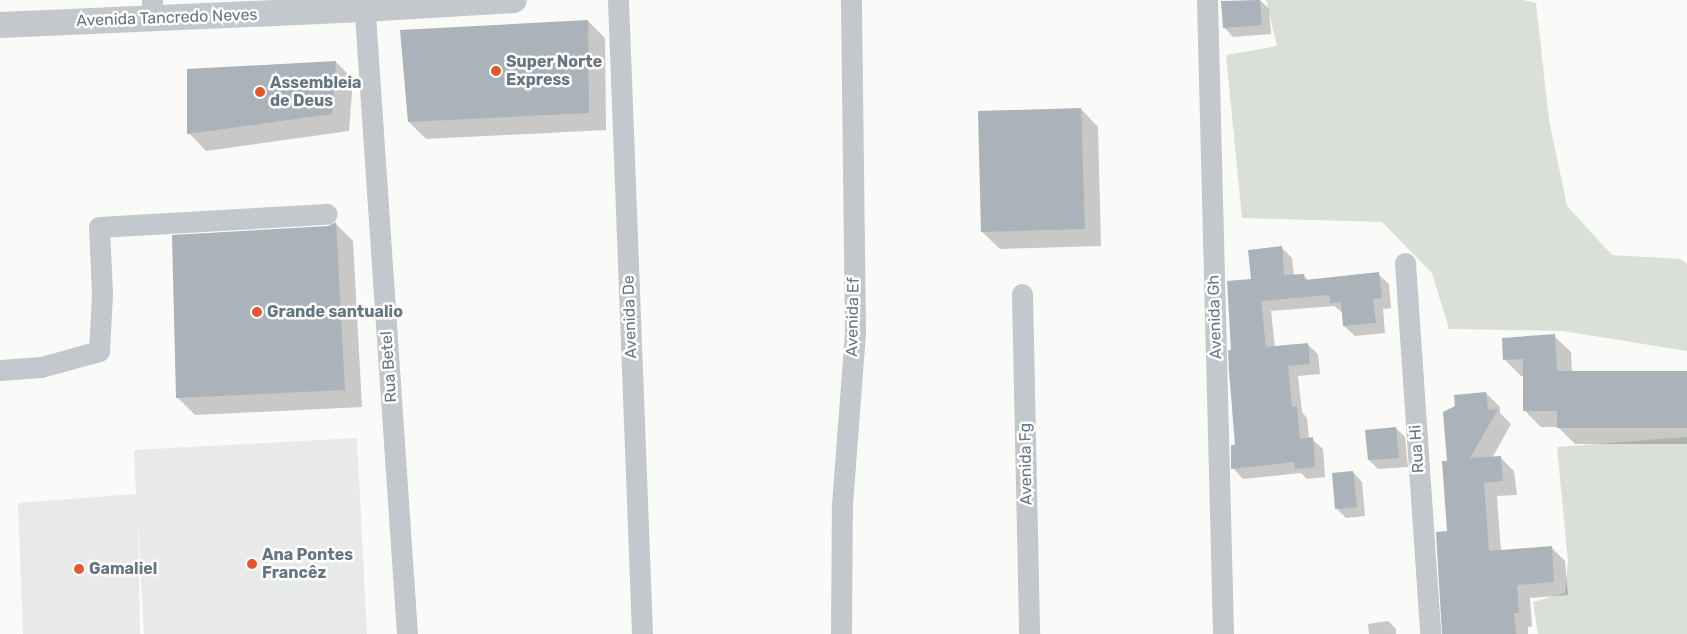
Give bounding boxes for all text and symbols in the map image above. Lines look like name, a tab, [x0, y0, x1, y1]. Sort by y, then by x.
street label: Avenida Tancredo Neves	[76, 5, 258, 31]
place label: Super Norte Express	[506, 52, 603, 90]
marker: Super Norte Express	[490, 65, 502, 77]
place label: Assembleia de Deus	[270, 73, 362, 111]
marker: Assembleia de Deus	[254, 86, 266, 98]
street label: Avenida De	[619, 275, 641, 359]
street label: Avenida Gh	[1204, 275, 1226, 359]
street label: Avenida Ef	[843, 277, 863, 357]
place label: Grande santualio	[267, 302, 403, 322]
marker: Grande santualio	[251, 306, 263, 318]
street label: Rua Betel	[377, 331, 401, 403]
street label: Avenida Fg	[1016, 423, 1036, 505]
street label: Rua Hi	[1406, 424, 1428, 474]
place label: Ana Pontes Francêz	[262, 545, 353, 583]
marker: Ana Pontes Francêz	[246, 558, 258, 570]
place label: Gamaliel	[89, 559, 157, 579]
marker: Gamaliel	[73, 563, 85, 575]

